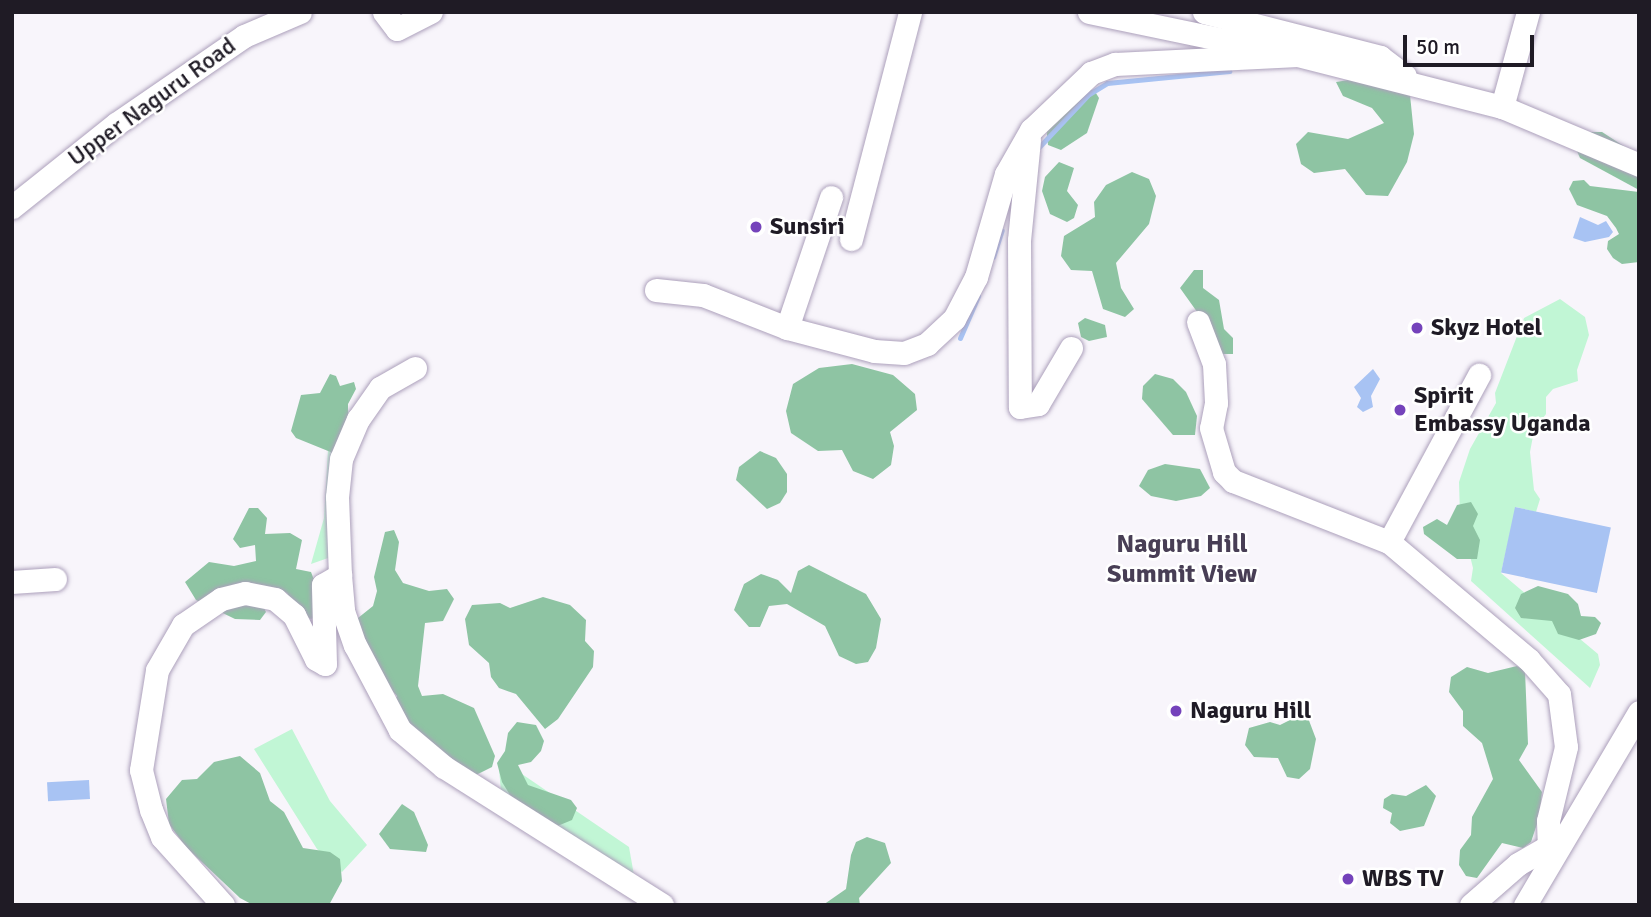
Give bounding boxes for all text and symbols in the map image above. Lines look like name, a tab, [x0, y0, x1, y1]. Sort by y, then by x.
scale bar	[1406, 21, 1537, 65]
street label: Upper Naguru Road	[62, 31, 242, 173]
text: 50 m	[1416, 34, 1460, 60]
place label: Sunsiri	[770, 213, 845, 241]
marker: Sunsiri	[748, 219, 764, 235]
place label: Skyz Hotel	[1431, 314, 1542, 342]
marker: Skyz Hotel	[1409, 320, 1425, 336]
place label: Spirit Embassy Uganda	[1414, 382, 1590, 438]
marker: Spirit Embassy Uganda	[1392, 402, 1408, 418]
district label: Naguru Hill Summit View	[1107, 529, 1257, 590]
place label: Naguru Hill	[1190, 697, 1311, 725]
marker: Naguru Hill	[1168, 703, 1184, 719]
place label: WBS TV	[1362, 865, 1444, 893]
marker: WBS TV	[1340, 871, 1356, 887]

